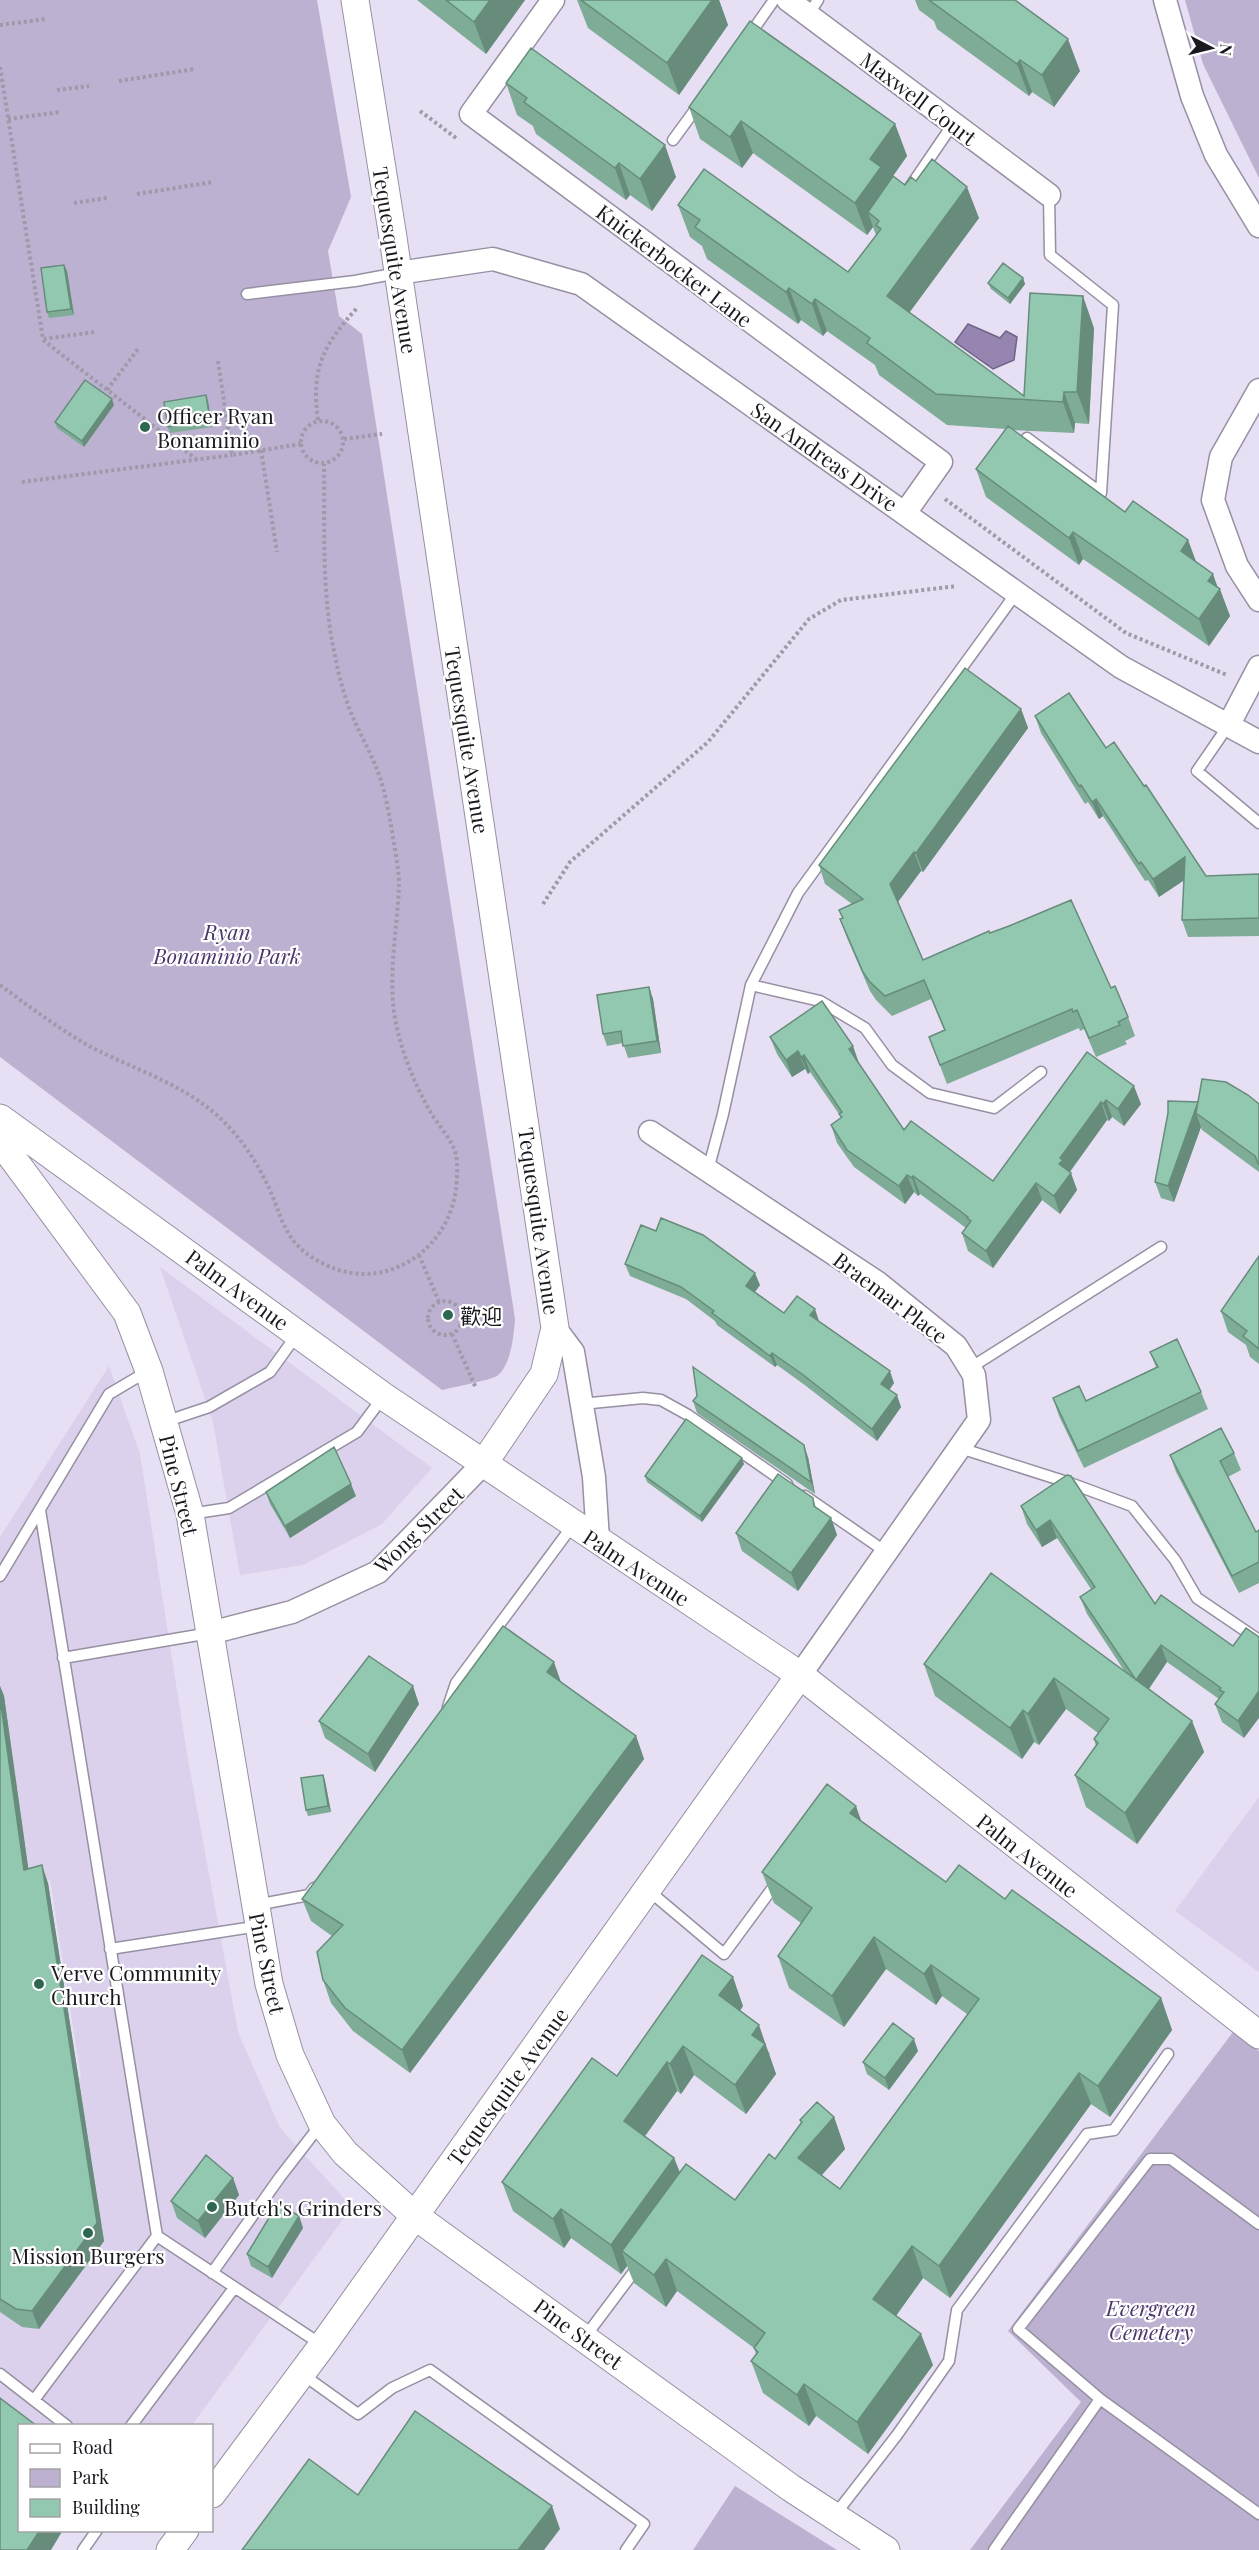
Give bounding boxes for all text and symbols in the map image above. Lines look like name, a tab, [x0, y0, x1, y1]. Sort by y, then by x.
north arrow	[1181, 18, 1241, 78]
text: N	[1215, 43, 1238, 57]
street label: Maxwell Court	[855, 45, 983, 151]
street label: Tequesquite Avenue	[367, 165, 425, 355]
street label: Knickerbocker Lane	[591, 197, 759, 333]
street label: San Andreas Drive	[746, 395, 904, 517]
place label: Officer Ryan Bonaminio	[157, 401, 274, 453]
marker: Officer Ryan Bonaminio	[138, 420, 152, 434]
street label: Tequesquite Avenue	[439, 645, 497, 835]
park label: Ryan Bonaminio Park	[153, 917, 301, 969]
street label: Tequesquite Avenue	[513, 1126, 567, 1316]
street label: Palm Avenue	[181, 1242, 295, 1336]
street label: Braemar Place	[828, 1245, 954, 1349]
place label: 歡迎	[460, 1301, 502, 1329]
marker: 歡迎	[441, 1308, 455, 1322]
street label: Pine Street	[154, 1432, 206, 1539]
street label: Wong Street	[367, 1479, 469, 1579]
street label: Palm Avenue	[579, 1522, 695, 1612]
street label: Palm Avenue	[972, 1807, 1084, 1903]
street label: Pine Street	[244, 1910, 293, 2017]
place label: Verve Community Church	[50, 1958, 221, 2010]
marker: Verve Community Church	[32, 1977, 46, 1991]
street label: Tequesquite Avenue	[440, 2001, 574, 2171]
place label: Butch's Grinders	[224, 2193, 382, 2221]
marker: Butch's Grinders	[205, 2200, 219, 2214]
marker: Mission Burgers	[81, 2226, 95, 2240]
place label: Mission Burgers	[11, 2241, 165, 2269]
street label: Pine Street	[529, 2291, 629, 2375]
park label: Evergreen Cemetery	[1105, 2293, 1196, 2345]
legend	[18, 2424, 213, 2532]
text: Road	[72, 2435, 113, 2459]
text: Park	[72, 2465, 109, 2489]
text: Building	[72, 2495, 140, 2519]

